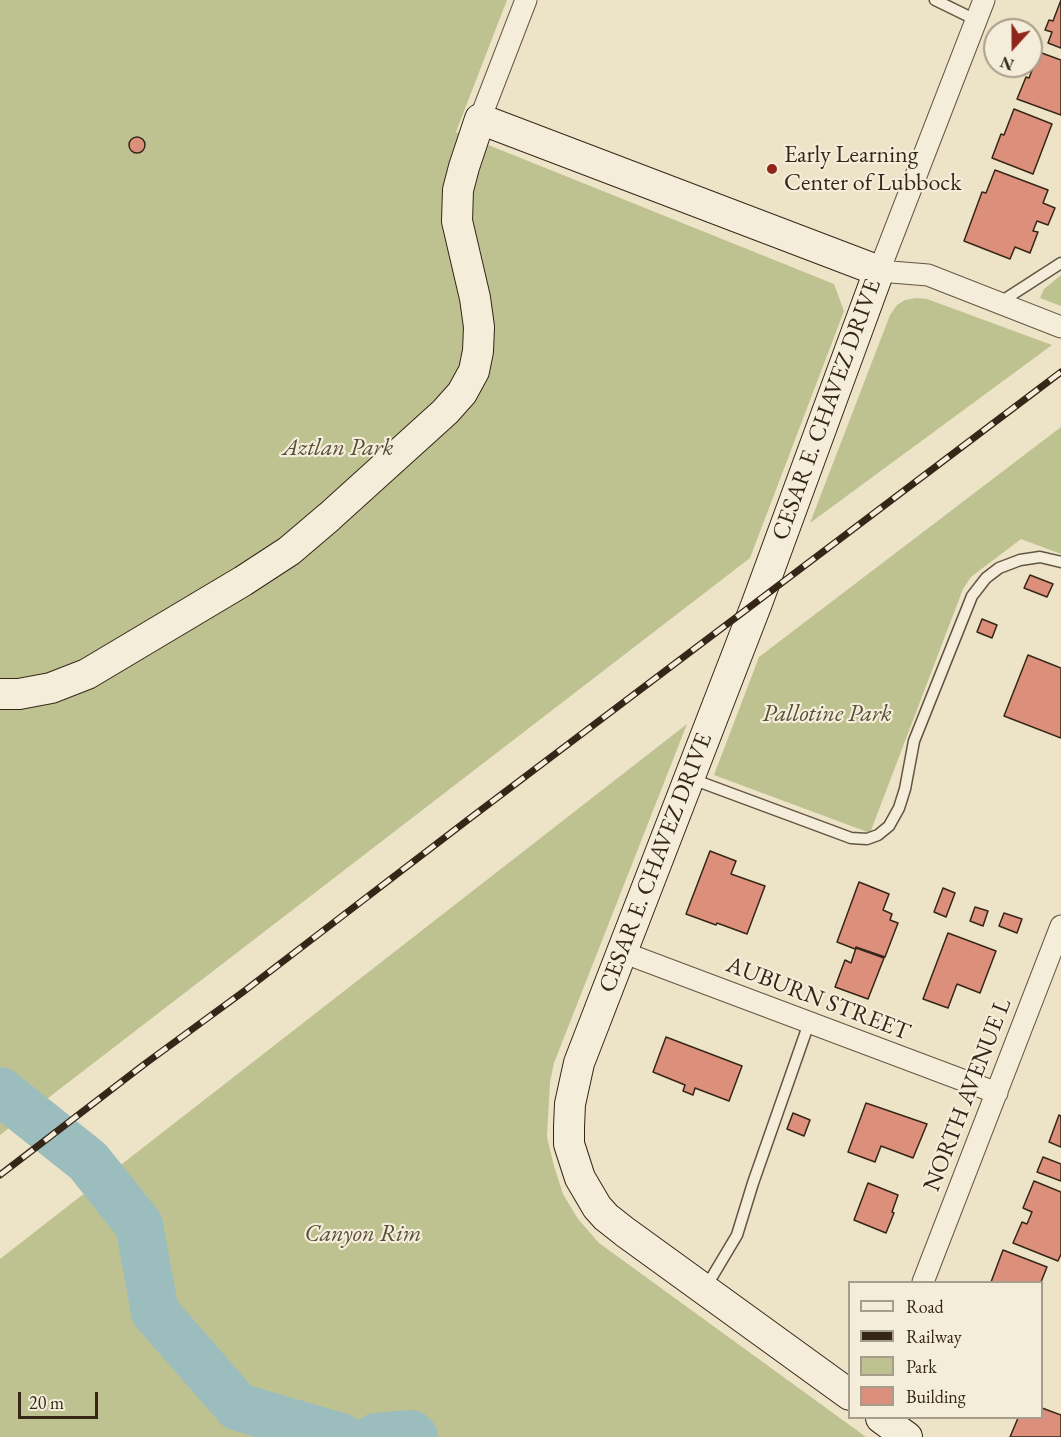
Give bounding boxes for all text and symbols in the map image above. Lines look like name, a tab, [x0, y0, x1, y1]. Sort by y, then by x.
north arrow	[983, 18, 1043, 78]
text: N	[997, 51, 1017, 76]
place label: Early Learning Center of Lubbock	[784, 141, 961, 197]
marker: Early Learning Center of Lubbock	[765, 162, 779, 176]
street label: CESAR E. CHAVEZ DRIVE	[766, 275, 888, 545]
park label: Aztlan Park	[283, 434, 393, 462]
park label: Pallotine Park	[762, 700, 892, 728]
street label: CESAR E. CHAVEZ DRIVE	[593, 729, 719, 997]
street label: AUBURN STREET	[722, 951, 914, 1047]
street label: NORTH AVENUE L	[918, 994, 1018, 1196]
park label: Canyon Rim	[304, 1220, 422, 1248]
legend	[848, 1281, 1043, 1419]
text: Road	[906, 1295, 944, 1318]
text: Railway	[906, 1325, 962, 1348]
text: Park	[906, 1355, 937, 1378]
scale bar	[21, 1380, 100, 1418]
text: Building	[906, 1385, 966, 1408]
text: 20 m	[29, 1391, 64, 1414]

